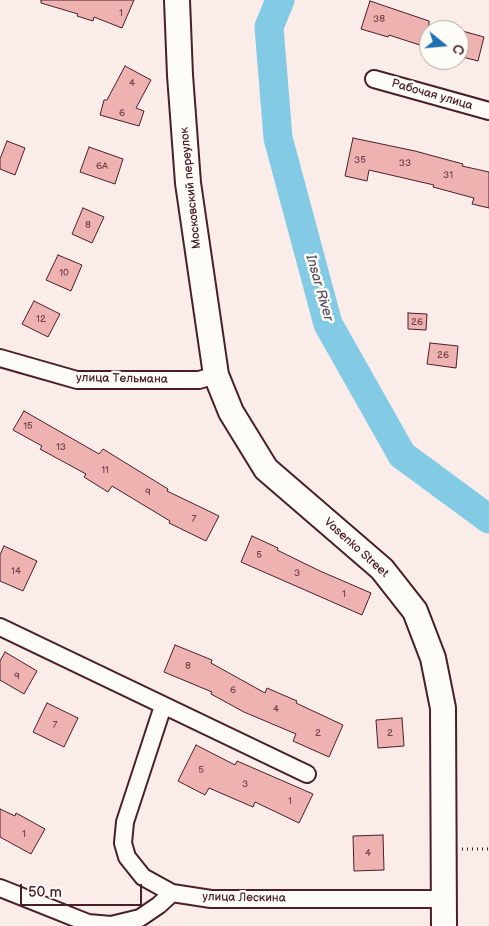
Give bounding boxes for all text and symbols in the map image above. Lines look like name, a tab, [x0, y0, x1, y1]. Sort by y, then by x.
house number: 1	[119, 7, 123, 19]
house number: 38	[373, 13, 385, 25]
north arrow	[419, 20, 469, 70]
text: С	[448, 42, 467, 56]
house number: 4	[129, 77, 135, 89]
street label: Рабочая улица	[390, 77, 474, 113]
house number: 6	[119, 107, 125, 119]
street label: Московский переулок	[177, 127, 205, 249]
house number: 35	[354, 154, 366, 166]
house number: 33	[399, 157, 411, 169]
house number: 6А	[96, 160, 108, 172]
house number: 31	[443, 169, 453, 181]
house number: 8	[85, 219, 91, 231]
water label: Insar River	[302, 253, 336, 323]
house number: 10	[59, 267, 69, 279]
house number: 12	[36, 313, 46, 325]
house number: 26	[411, 316, 423, 328]
house number: 26	[437, 349, 449, 361]
street label: улица Тельмана	[76, 371, 168, 387]
house number: 15	[23, 420, 33, 432]
house number: 13	[56, 441, 66, 453]
house number: 11	[101, 464, 109, 476]
house number: 9	[145, 486, 151, 498]
house number: 7	[192, 513, 196, 525]
street label: Vasenko Street	[321, 515, 391, 581]
house number: 5	[256, 549, 262, 561]
house number: 14	[11, 565, 21, 577]
house number: 3	[294, 567, 300, 579]
house number: 1	[342, 588, 346, 600]
house number: 8	[185, 660, 191, 672]
house number: 9	[14, 670, 20, 682]
house number: 6	[230, 684, 236, 696]
house number: 4	[273, 703, 279, 715]
house number: 7	[53, 719, 57, 731]
house number: 2	[315, 727, 321, 739]
house number: 2	[387, 727, 393, 739]
house number: 5	[198, 764, 204, 776]
house number: 3	[242, 778, 248, 790]
house number: 1	[288, 795, 292, 807]
house number: 1	[22, 828, 26, 840]
house number: 4	[365, 847, 371, 859]
scale bar	[22, 874, 145, 906]
text: 50 m	[28, 883, 62, 902]
street label: улица Лескина	[202, 890, 286, 906]

